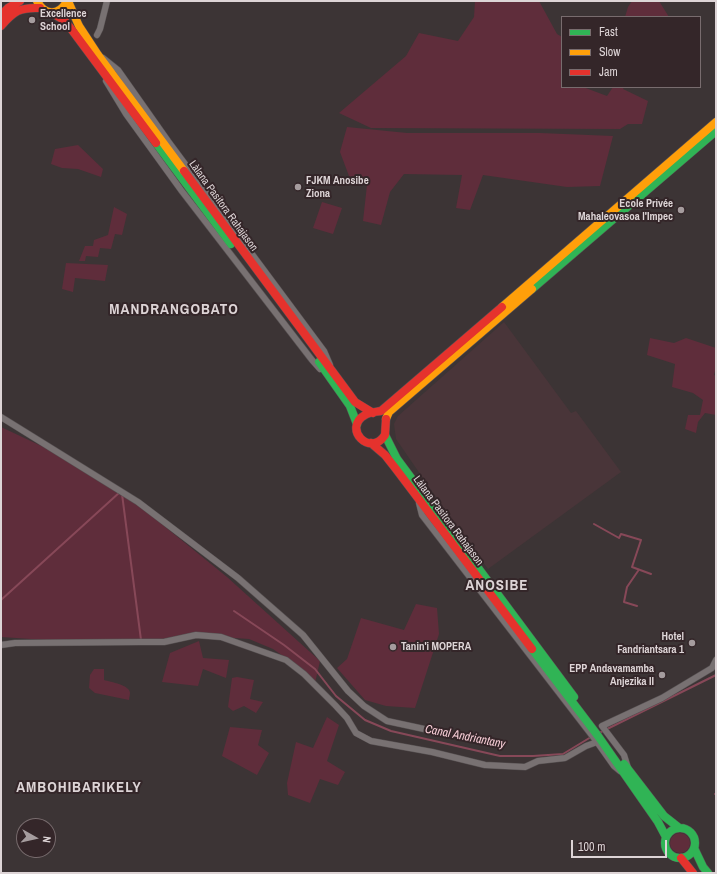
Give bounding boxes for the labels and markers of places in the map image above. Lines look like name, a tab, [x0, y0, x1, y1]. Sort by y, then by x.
place label: Excellence School	[40, 7, 87, 33]
marker: Excellence School	[27, 15, 37, 25]
place label: FJKM Anosibe Ziona	[306, 174, 369, 200]
marker: FJKM Anosibe Ziona	[293, 182, 303, 192]
place label: Ecole Privée Mahaleovasoa l'Impec	[578, 197, 673, 223]
marker: Ecole Privée Mahaleovasoa l'Impec	[676, 205, 686, 215]
place label: Hotel Fandriantsara 1	[617, 630, 684, 656]
marker: Hotel Fandriantsara 1	[687, 638, 697, 648]
place label: Tanin'i MOPERA	[401, 640, 471, 654]
marker: Tanin'i MOPERA	[388, 642, 398, 652]
place label: EPP Andavamamba Anjezika II	[569, 662, 654, 688]
marker: EPP Andavamamba Anjezika II	[657, 670, 667, 680]

